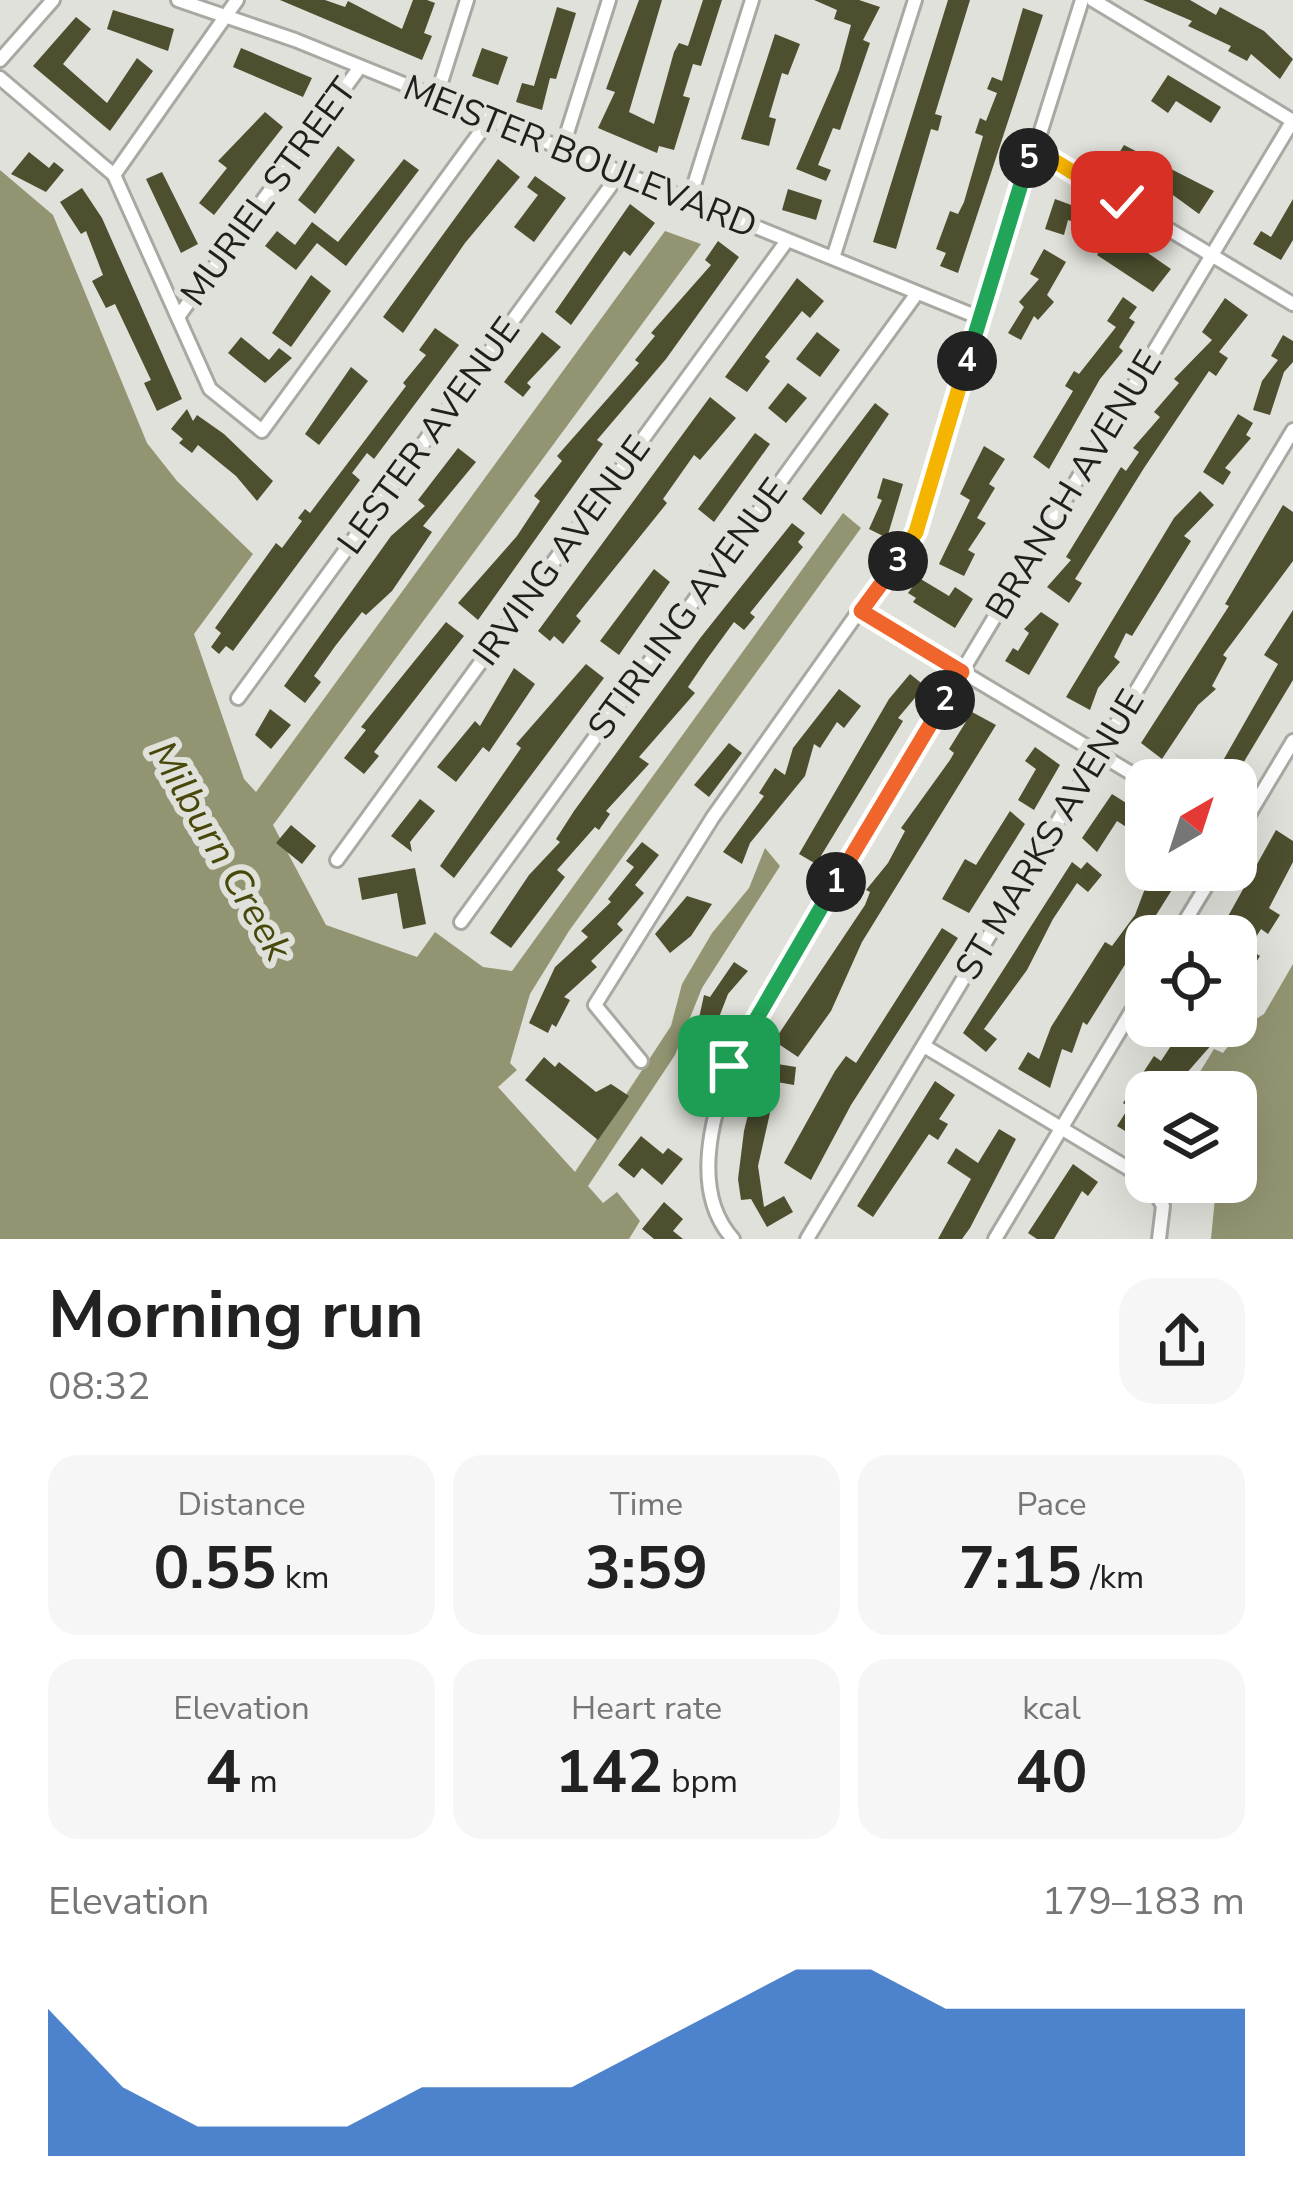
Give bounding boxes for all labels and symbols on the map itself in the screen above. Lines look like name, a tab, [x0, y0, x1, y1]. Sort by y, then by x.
street label: MEISTER BOULEVARD	[396, 64, 764, 250]
street label: MURIEL STREET	[170, 68, 369, 316]
pin: 5	[999, 128, 1059, 188]
pin	[1071, 151, 1173, 253]
street label: LESTER AVENUE	[326, 308, 532, 564]
pin: 4	[937, 331, 997, 391]
street label: BRANCH AVENUE	[974, 341, 1174, 629]
street label: IRVING AVENUE	[462, 426, 662, 676]
street label: STIRLING AVENUE	[577, 469, 799, 749]
pin: 3	[868, 531, 928, 591]
pin: 2	[915, 670, 975, 730]
street label: ST MARKS AVENUE	[944, 681, 1156, 989]
water label: Milburn Creek	[136, 731, 305, 972]
north arrow	[1125, 759, 1257, 891]
pin: 1	[806, 852, 866, 912]
pin	[678, 1015, 780, 1117]

